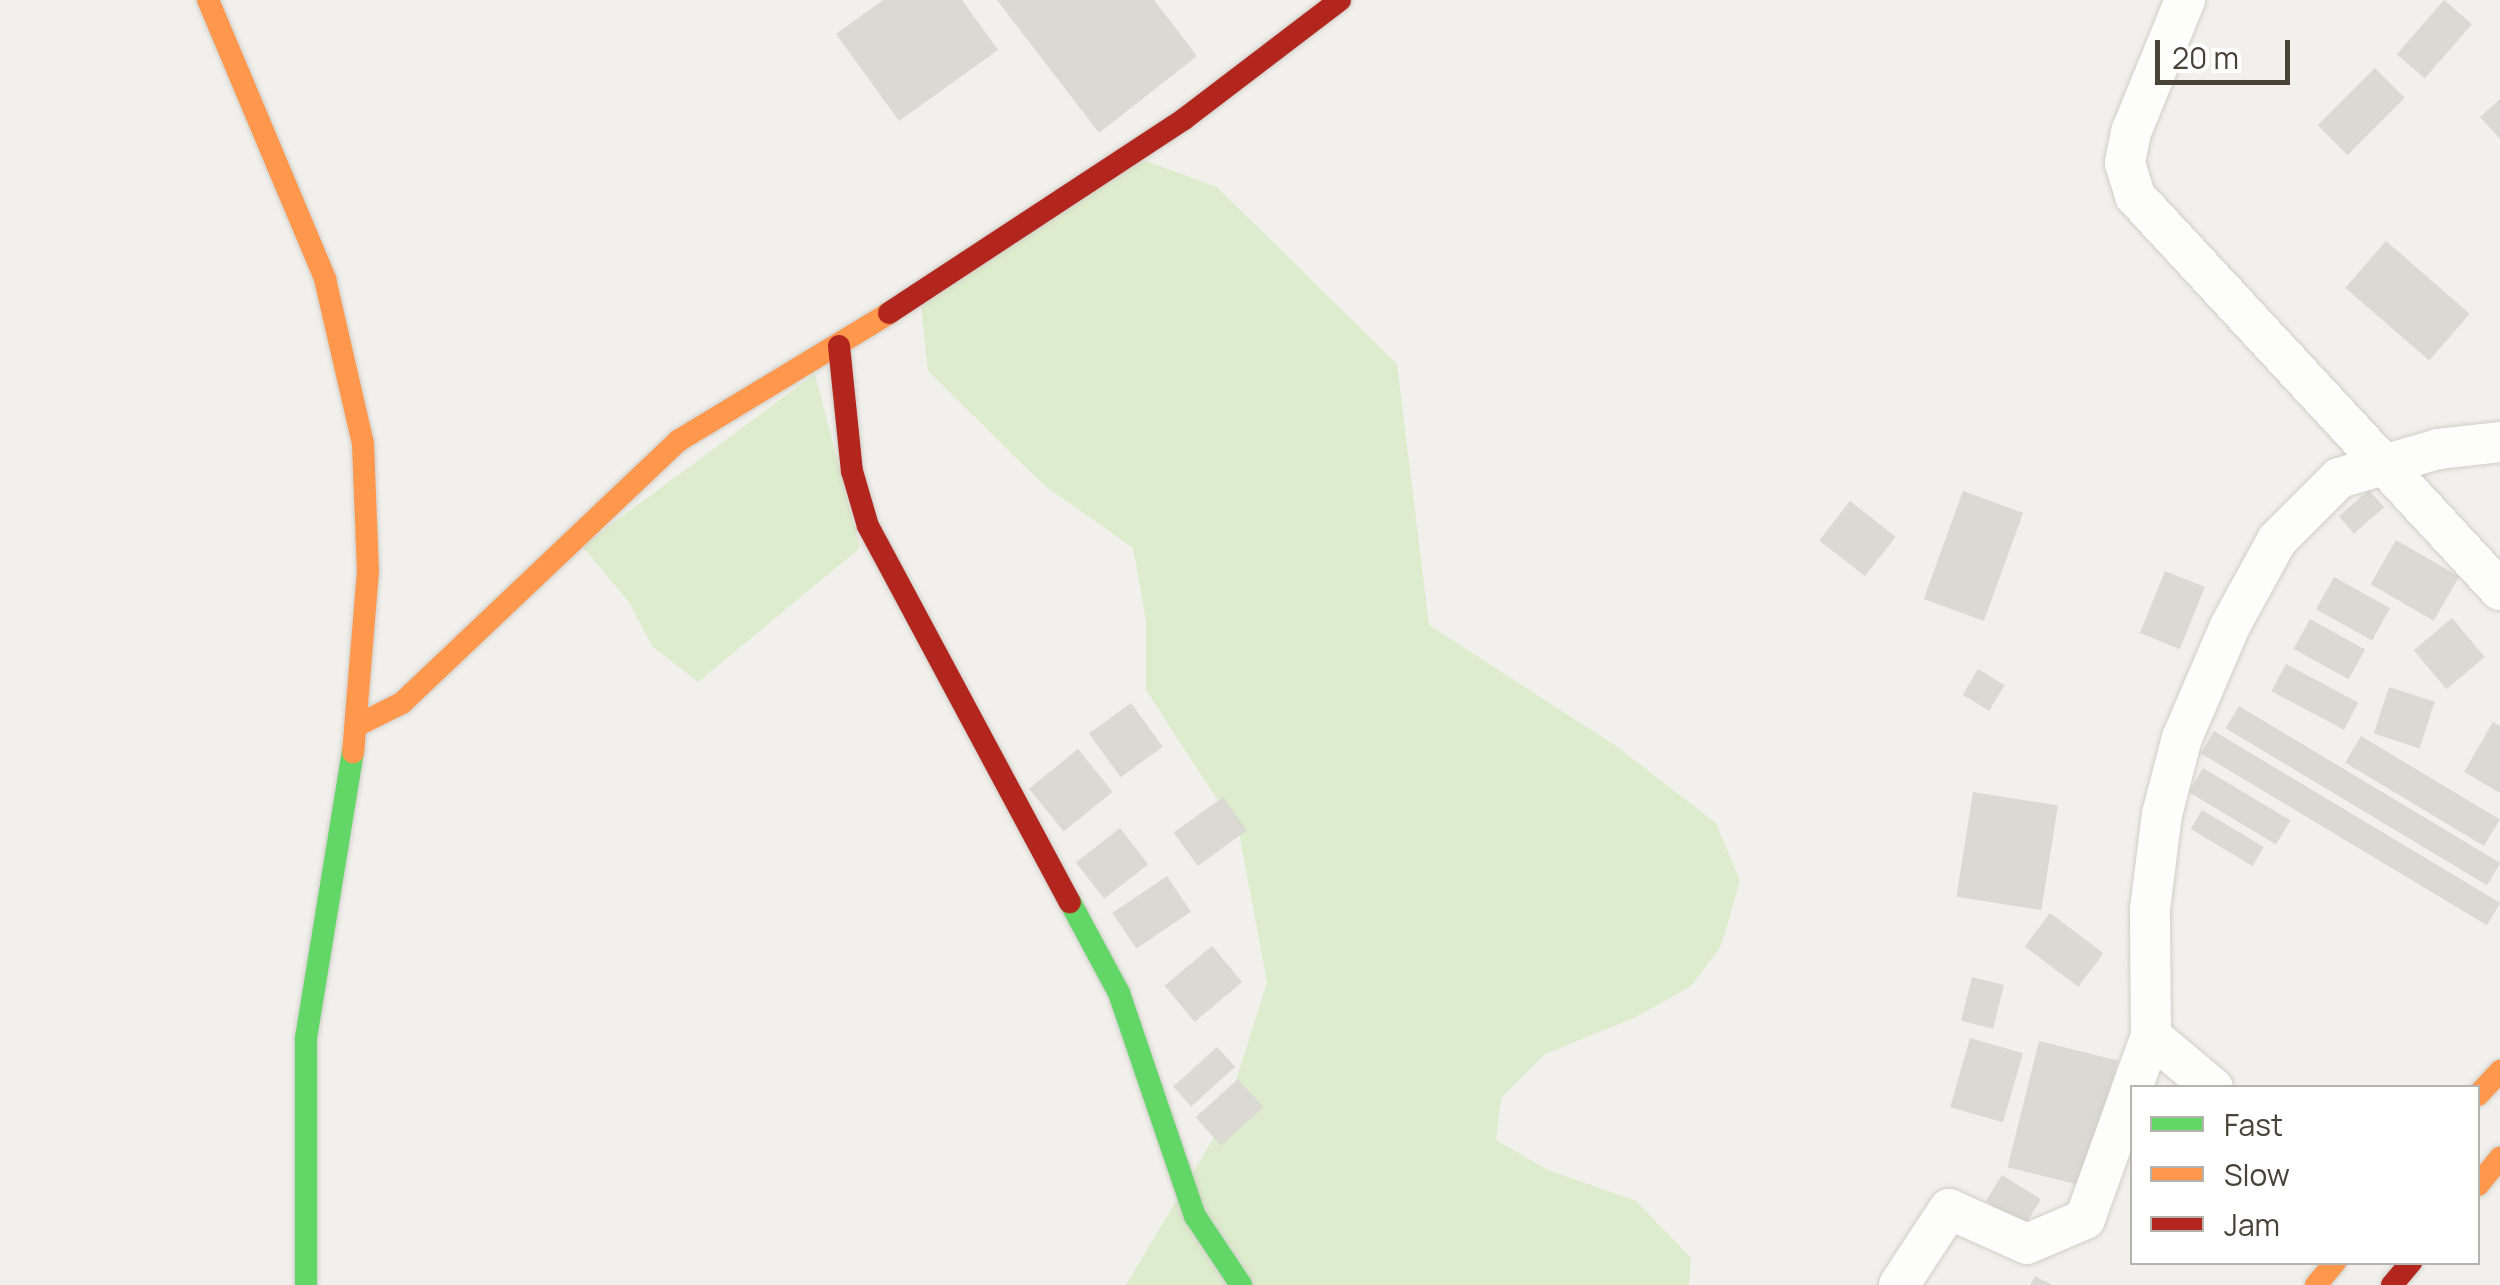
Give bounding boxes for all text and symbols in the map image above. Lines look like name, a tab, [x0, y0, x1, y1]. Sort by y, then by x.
scale bar	[2160, 20, 2295, 82]
text: 20 m	[2172, 37, 2239, 78]
legend	[2130, 1085, 2480, 1265]
text: Fast	[2224, 1104, 2283, 1145]
text: Slow	[2224, 1154, 2290, 1195]
text: Jam	[2224, 1204, 2280, 1245]

